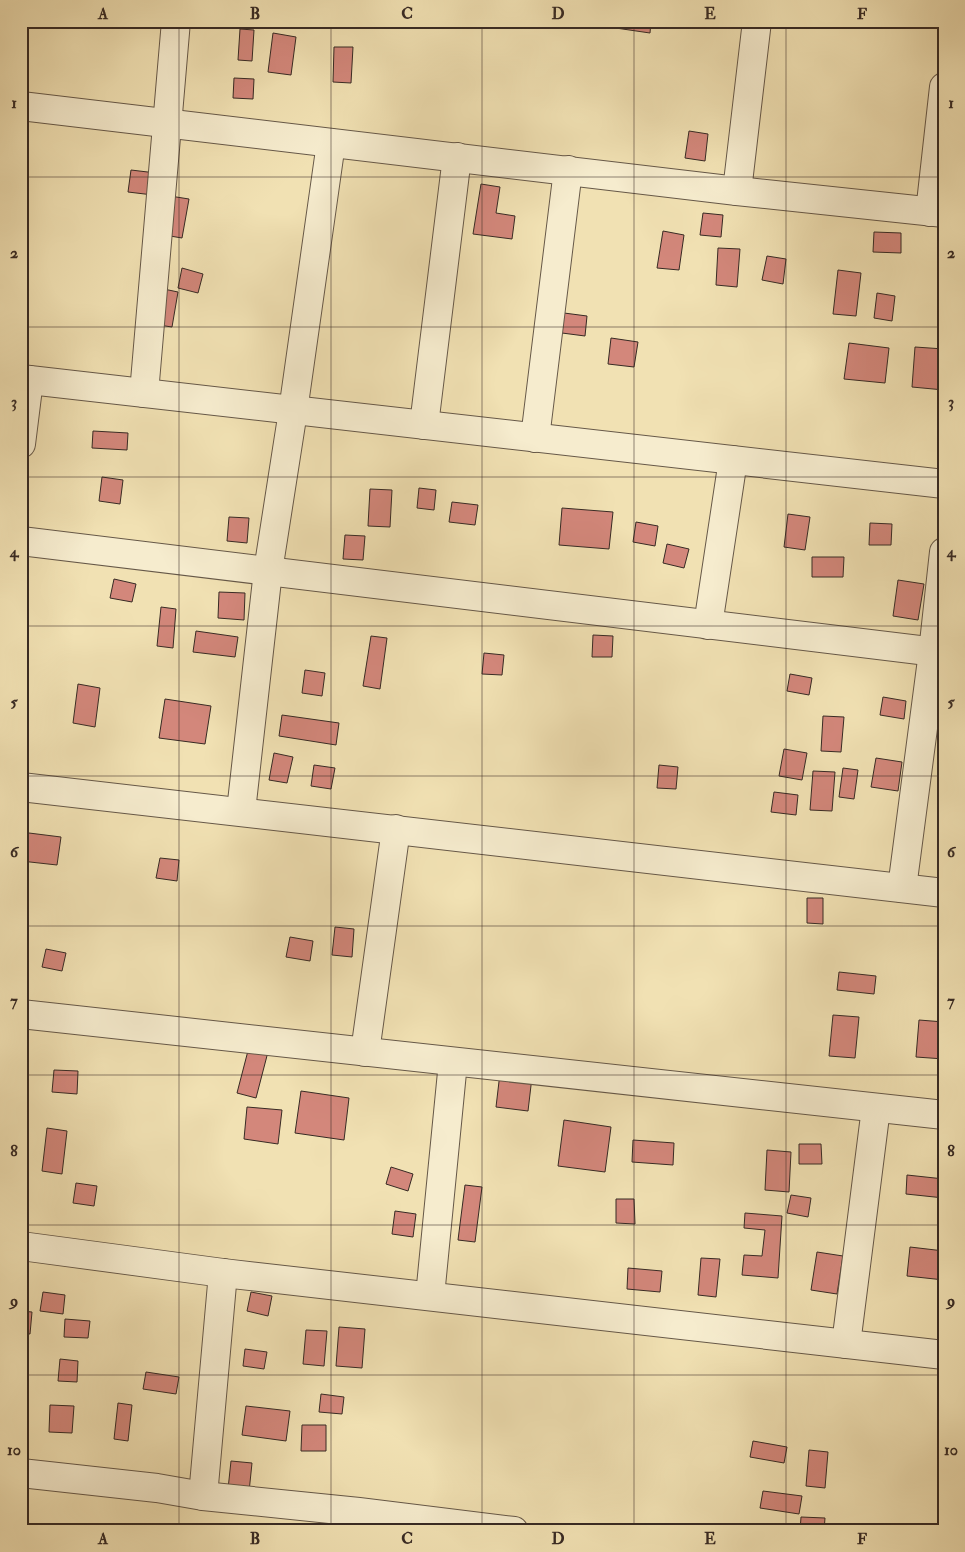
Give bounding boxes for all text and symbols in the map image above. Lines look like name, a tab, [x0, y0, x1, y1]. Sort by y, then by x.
text: A	[97, 4, 109, 24]
text: B	[250, 4, 260, 24]
text: C	[401, 4, 413, 24]
text: D	[551, 4, 565, 24]
text: E	[704, 4, 716, 24]
text: F	[857, 4, 867, 24]
text: 1	[11, 93, 17, 113]
text: 1	[948, 93, 954, 113]
text: 2	[10, 243, 18, 263]
text: 2	[947, 243, 955, 263]
text: 3	[11, 392, 17, 412]
text: 3	[948, 392, 954, 412]
text: 4	[9, 542, 20, 562]
text: 4	[946, 542, 957, 562]
text: 5	[10, 692, 18, 712]
text: 5	[947, 692, 955, 712]
text: 6	[10, 842, 20, 862]
text: 6	[947, 842, 957, 862]
text: 7	[10, 991, 18, 1011]
text: 7	[947, 991, 955, 1011]
text: 8	[10, 1141, 18, 1161]
text: 8	[947, 1141, 955, 1161]
text: 9	[8, 1291, 18, 1311]
text: 9	[945, 1291, 955, 1311]
text: 10	[7, 1440, 21, 1460]
text: 10	[944, 1440, 958, 1460]
text: A	[97, 1529, 109, 1549]
text: B	[250, 1529, 260, 1549]
text: C	[401, 1529, 413, 1549]
text: D	[551, 1529, 565, 1549]
text: E	[704, 1529, 716, 1549]
text: F	[857, 1529, 867, 1549]

